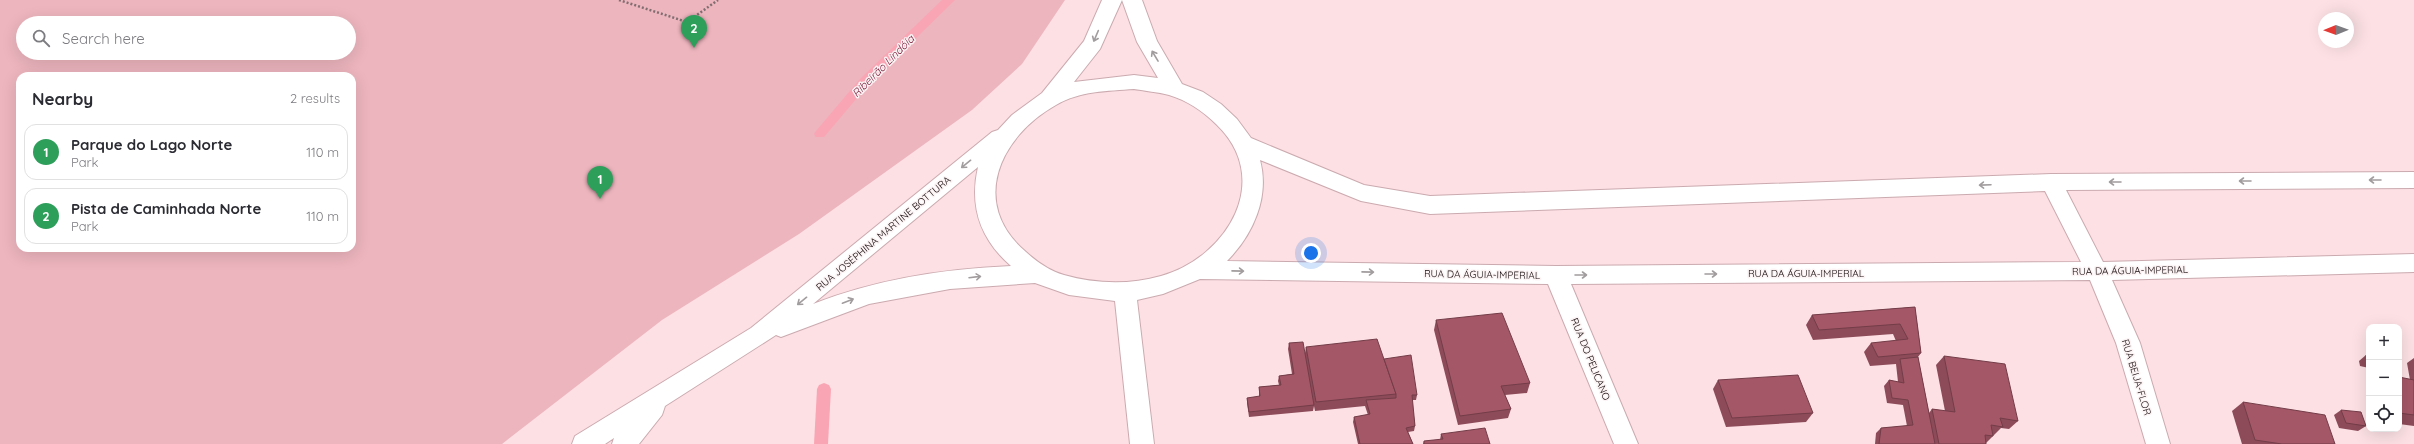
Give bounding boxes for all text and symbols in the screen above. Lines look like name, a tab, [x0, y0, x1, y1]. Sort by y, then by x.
north arrow	[2318, 12, 2354, 48]
pin: 2	[681, 15, 707, 48]
search box	[16, 16, 356, 60]
icon: search	[30, 27, 52, 49]
text: Search here	[62, 29, 145, 48]
one-way arrow	[1092, 29, 1099, 41]
water label: Ribeirão Lindóia	[849, 31, 918, 100]
one-way arrow	[1151, 50, 1159, 62]
text: Nearby	[32, 88, 93, 109]
text: 2 results	[290, 90, 340, 106]
text: Parque do Lago Norte	[71, 135, 232, 154]
text: 1	[43, 144, 49, 160]
text: 110 m	[306, 144, 339, 160]
text: Park	[71, 154, 99, 170]
one-way arrow	[961, 160, 972, 169]
pin: 1	[587, 166, 613, 199]
street label: RUA JOSÉPHINA MARTINE BOTTURA	[813, 173, 954, 294]
one-way arrow	[2369, 176, 2382, 184]
one-way arrow	[2239, 177, 2252, 185]
one-way arrow	[2109, 178, 2122, 186]
one-way arrow	[1979, 181, 1992, 188]
text: Pista de Caminhada Norte	[71, 199, 261, 218]
text: 2	[42, 208, 50, 224]
text: 110 m	[306, 208, 339, 224]
text: Park	[71, 218, 99, 234]
your location	[1301, 243, 1321, 263]
street label: RUA DA ÁGUIA-IMPERIAL	[2072, 263, 2189, 278]
one-way arrow	[1231, 267, 1244, 275]
street label: RUA DA ÁGUIA-IMPERIAL	[1424, 267, 1541, 282]
street label: RUA DA ÁGUIA-IMPERIAL	[1748, 267, 1865, 280]
one-way arrow	[1361, 268, 1374, 276]
one-way arrow	[1704, 270, 1717, 278]
one-way arrow	[1574, 271, 1587, 279]
one-way arrow	[968, 273, 981, 281]
one-way arrow	[841, 296, 853, 304]
one-way arrow	[796, 297, 807, 306]
street label: RUA DO PELICANO	[1568, 316, 1613, 403]
map controls	[2366, 324, 2402, 432]
button: +	[2366, 324, 2402, 360]
street label: RUA BEIJA-FLOR	[2119, 338, 2154, 417]
button: −	[2366, 360, 2402, 396]
button: locate	[2366, 396, 2402, 432]

